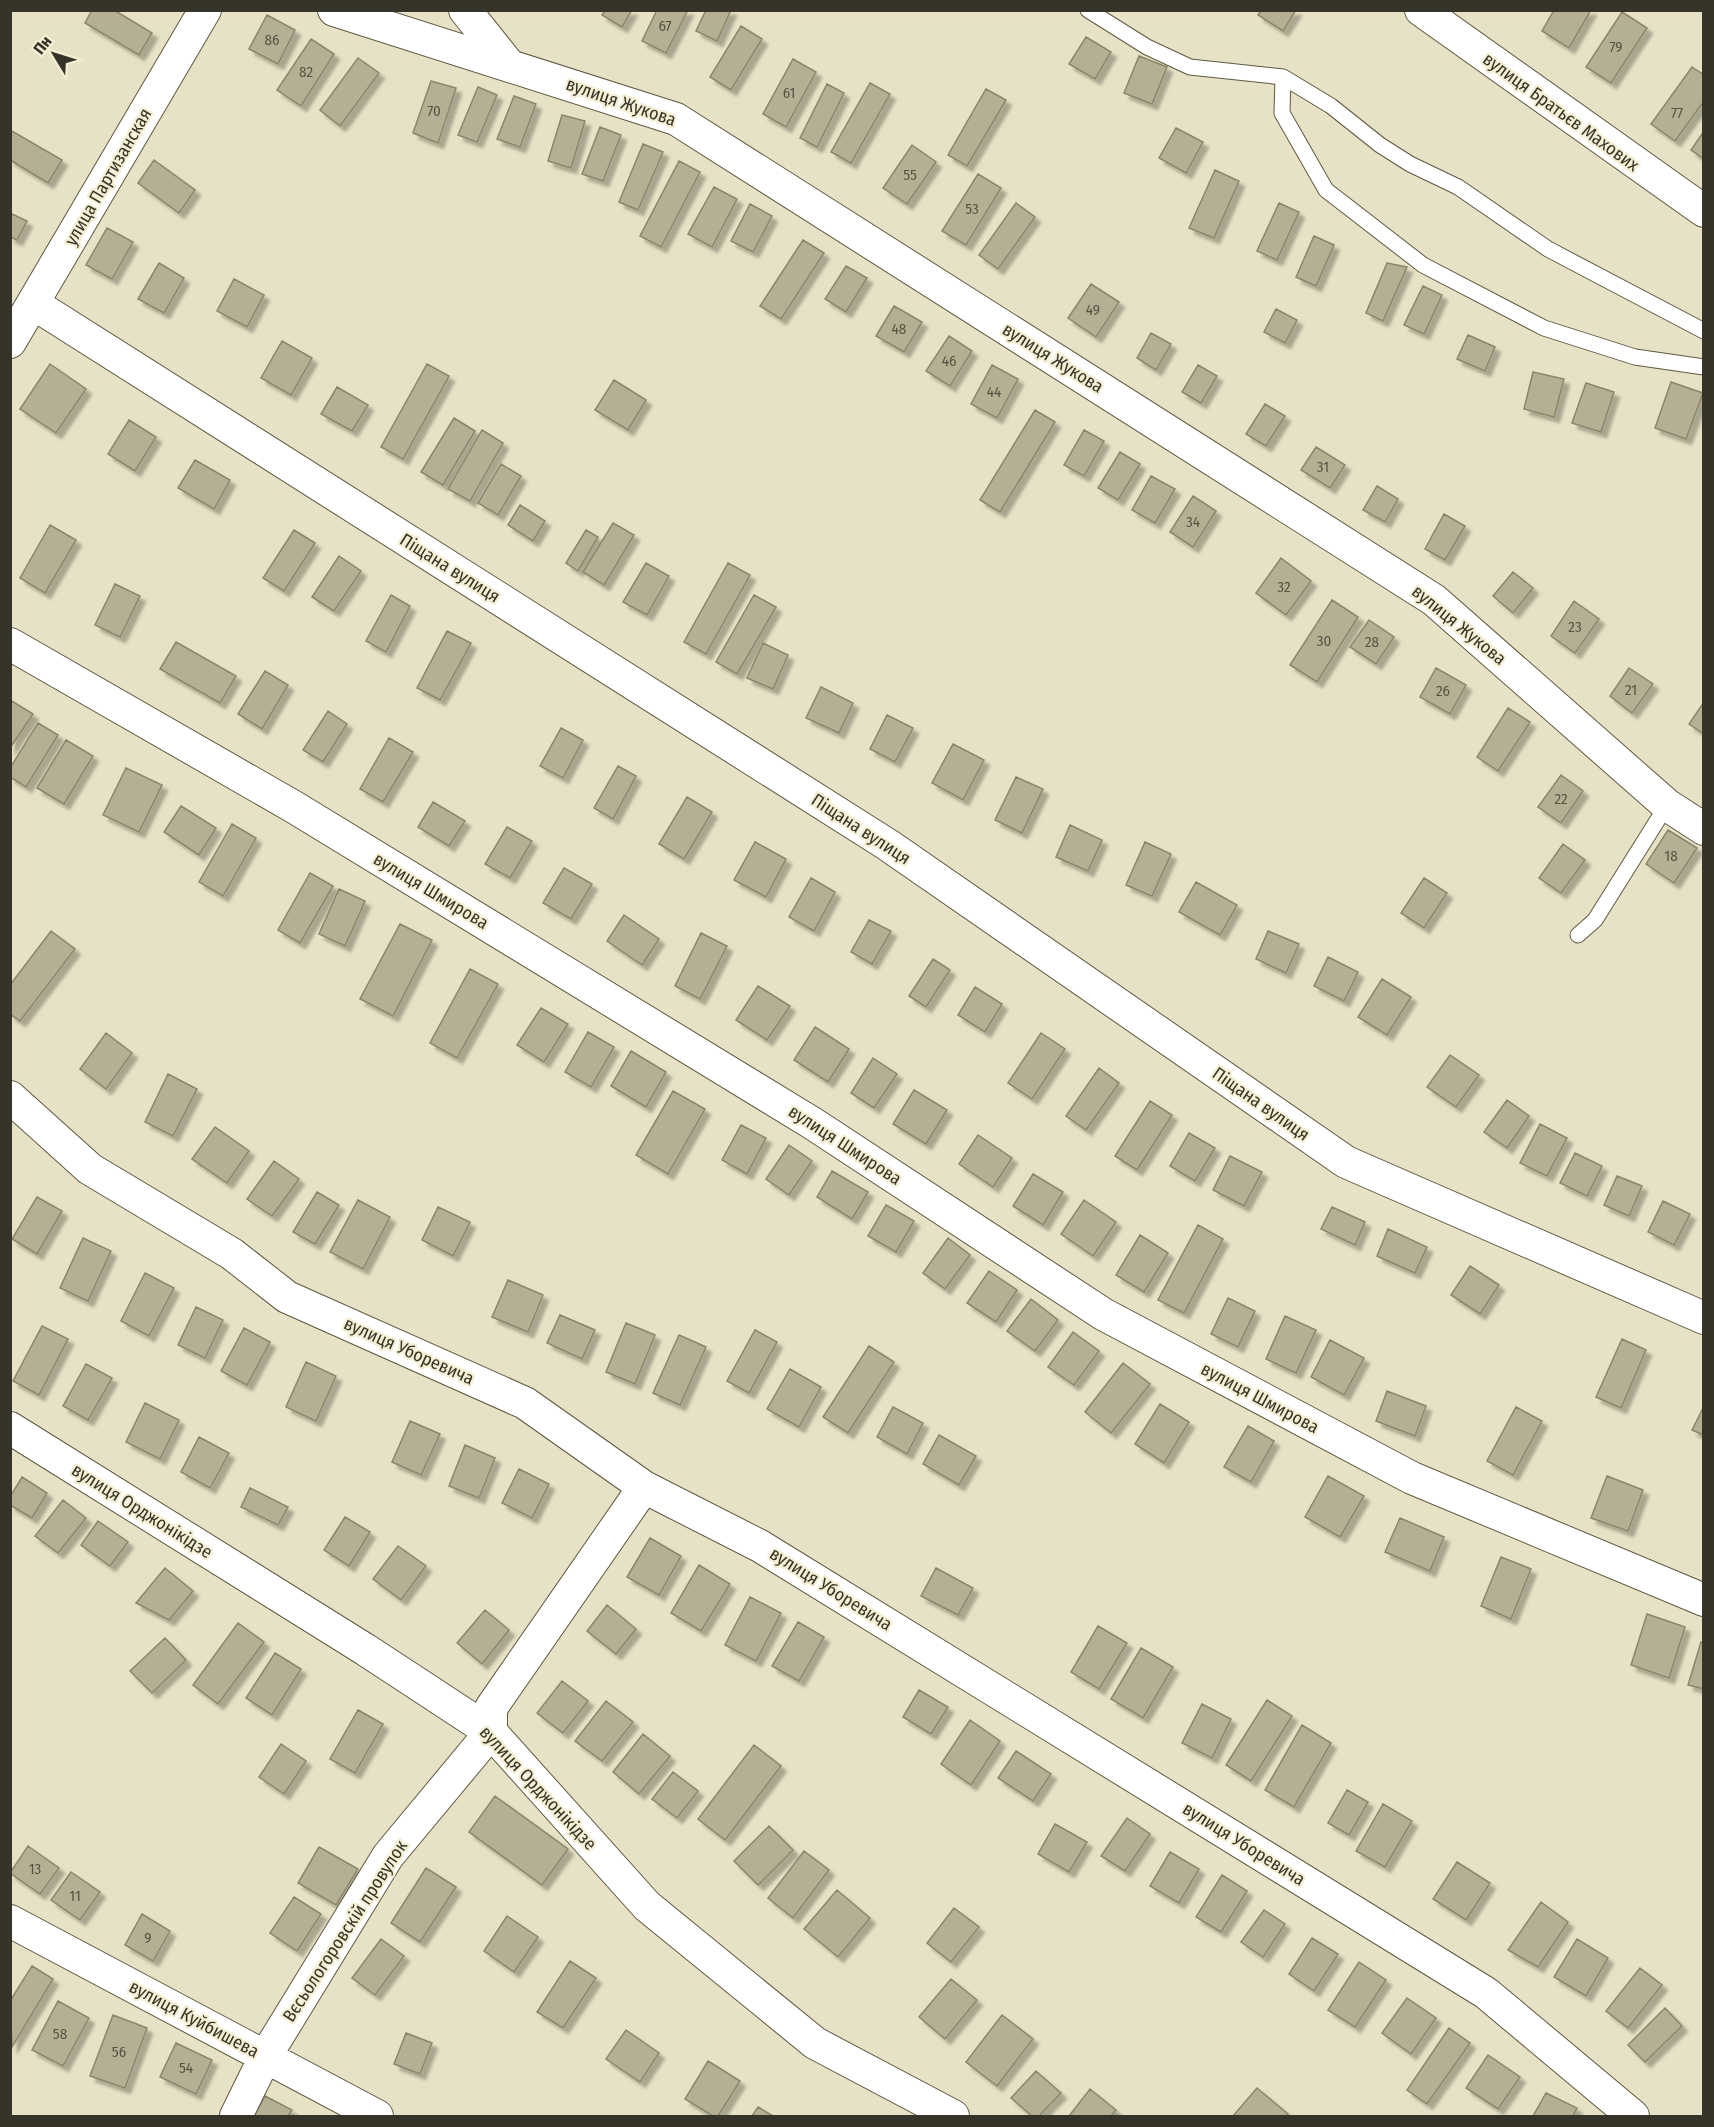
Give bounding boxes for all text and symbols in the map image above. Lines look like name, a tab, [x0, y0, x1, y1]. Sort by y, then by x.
house number: 67	[658, 17, 672, 35]
north arrow	[24, 24, 84, 84]
house number: 86	[265, 31, 279, 49]
text: Пн	[30, 32, 56, 58]
house number: 79	[1609, 38, 1623, 56]
street label: вулиця Братьєв Махових	[1479, 48, 1644, 176]
house number: 82	[299, 63, 313, 81]
street label: вулиця Жукова	[563, 73, 679, 131]
house number: 61	[783, 84, 795, 102]
house number: 70	[427, 102, 441, 120]
street label: улица Партизанская	[60, 104, 156, 250]
house number: 77	[1671, 104, 1683, 122]
house number: 55	[903, 166, 917, 184]
house number: 53	[965, 200, 979, 218]
house number: 49	[1086, 301, 1100, 319]
street label: вулиця Жукова	[998, 318, 1108, 398]
house number: 48	[892, 320, 906, 338]
house number: 46	[942, 352, 956, 370]
house number: 44	[987, 383, 1001, 401]
house number: 31	[1317, 458, 1329, 476]
house number: 34	[1186, 513, 1200, 531]
street label: Піщана вулиця	[396, 529, 504, 607]
house number: 32	[1277, 578, 1291, 596]
street label: вулиця Жукова	[1407, 580, 1511, 670]
house number: 23	[1568, 618, 1582, 636]
house number: 30	[1317, 632, 1331, 650]
house number: 28	[1365, 633, 1379, 651]
house number: 21	[1625, 681, 1637, 699]
house number: 26	[1436, 682, 1450, 700]
street label: Піщана вулиця	[807, 789, 915, 869]
house number: 22	[1554, 790, 1568, 808]
house number: 18	[1664, 847, 1678, 865]
street label: вулиця Шмирова	[369, 848, 493, 934]
street label: Піщана вулиця	[1208, 1062, 1314, 1146]
street label: вулиця Шмирова	[784, 1100, 906, 1190]
street label: вулиця Уборевича	[340, 1312, 478, 1390]
street label: вулиця Шмирова	[1197, 1358, 1323, 1438]
street label: вулиця Орджонікідзе	[68, 1459, 217, 1563]
street label: вулиця Уборевича	[766, 1542, 896, 1636]
street label: вулиця Орджонікідзе	[475, 1721, 601, 1855]
street label: вулиця Уборевича	[1179, 1797, 1309, 1891]
street label: Вєсьологоровскій провулок	[278, 1835, 412, 2026]
house number: 13	[29, 1860, 42, 1878]
house number: 11	[69, 1887, 81, 1905]
house number: 9	[144, 1929, 152, 1947]
street label: вулиця Куйбишева	[125, 1976, 263, 2063]
house number: 58	[53, 2025, 67, 2043]
house number: 56	[112, 2043, 126, 2061]
house number: 54	[179, 2059, 193, 2077]

